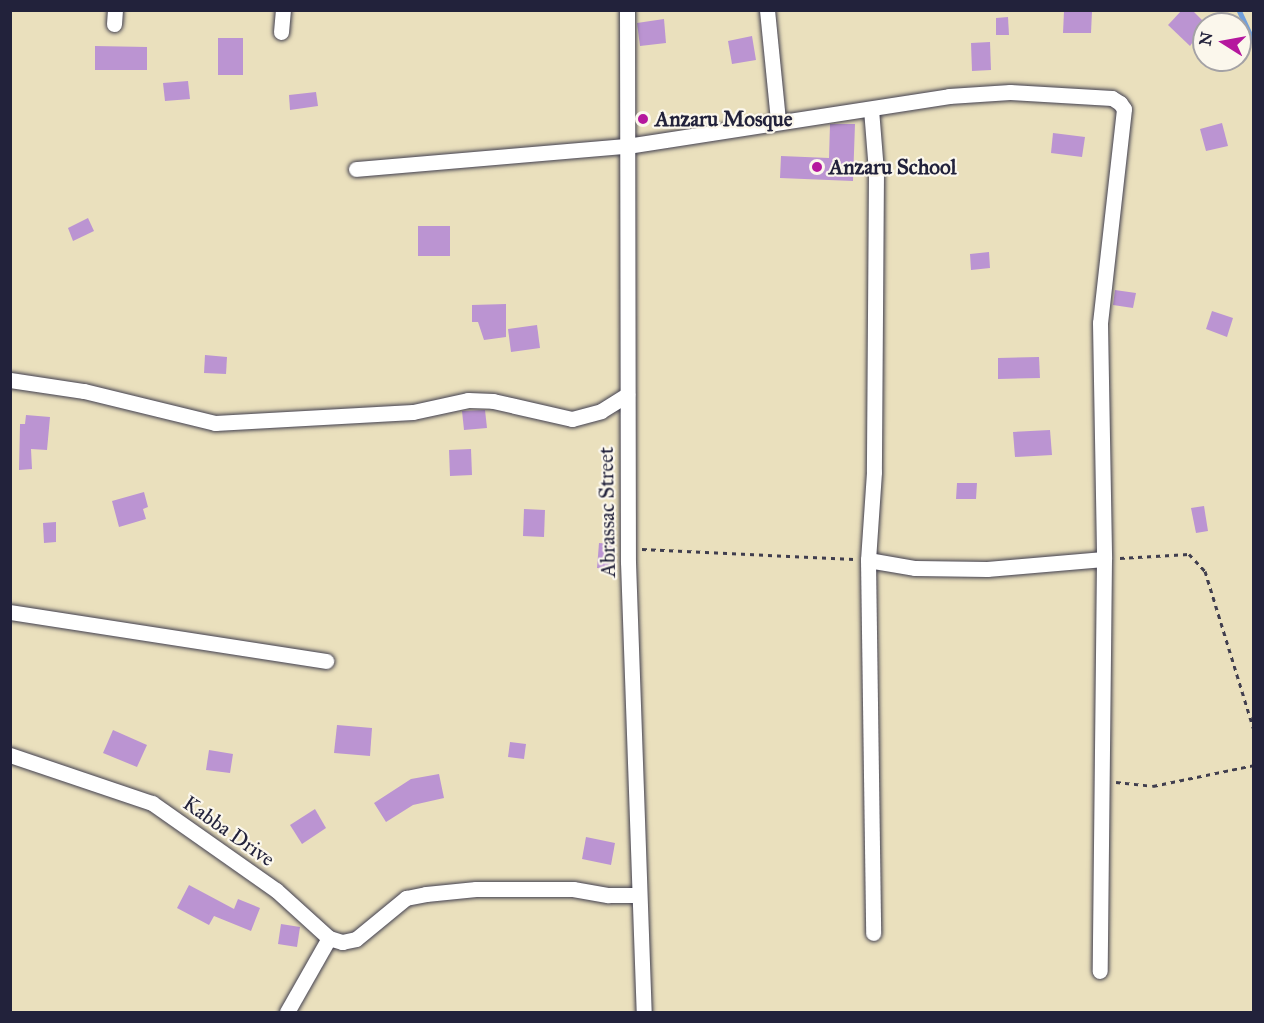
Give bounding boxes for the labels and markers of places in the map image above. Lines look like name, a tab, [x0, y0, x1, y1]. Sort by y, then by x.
place label: Anzaru Mosque	[655, 106, 793, 132]
marker: Anzaru Mosque	[636, 112, 650, 126]
place label: Anzaru School	[829, 154, 956, 180]
marker: Anzaru School	[810, 160, 824, 174]

